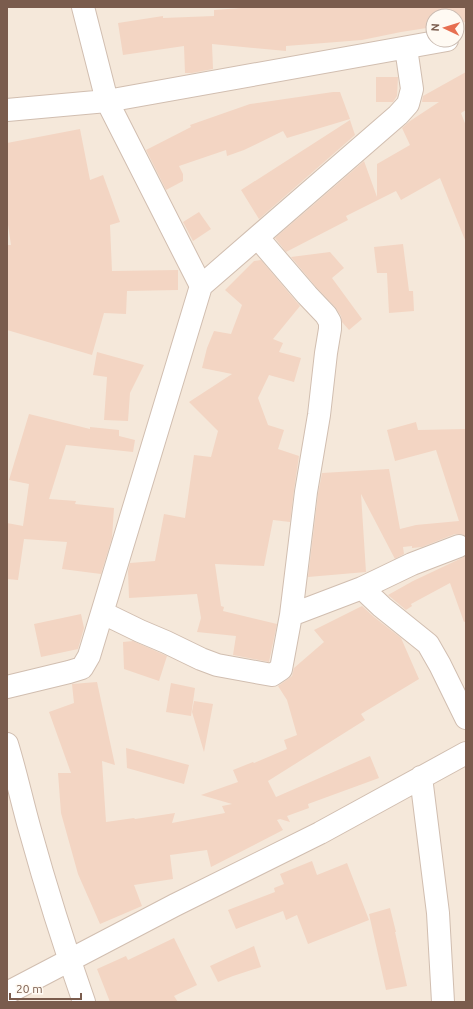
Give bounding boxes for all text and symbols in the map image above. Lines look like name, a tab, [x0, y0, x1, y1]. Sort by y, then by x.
north arrow	[425, 8, 465, 48]
text: N	[429, 23, 441, 32]
scale bar	[10, 975, 81, 1001]
text: 20 m	[16, 982, 43, 995]

